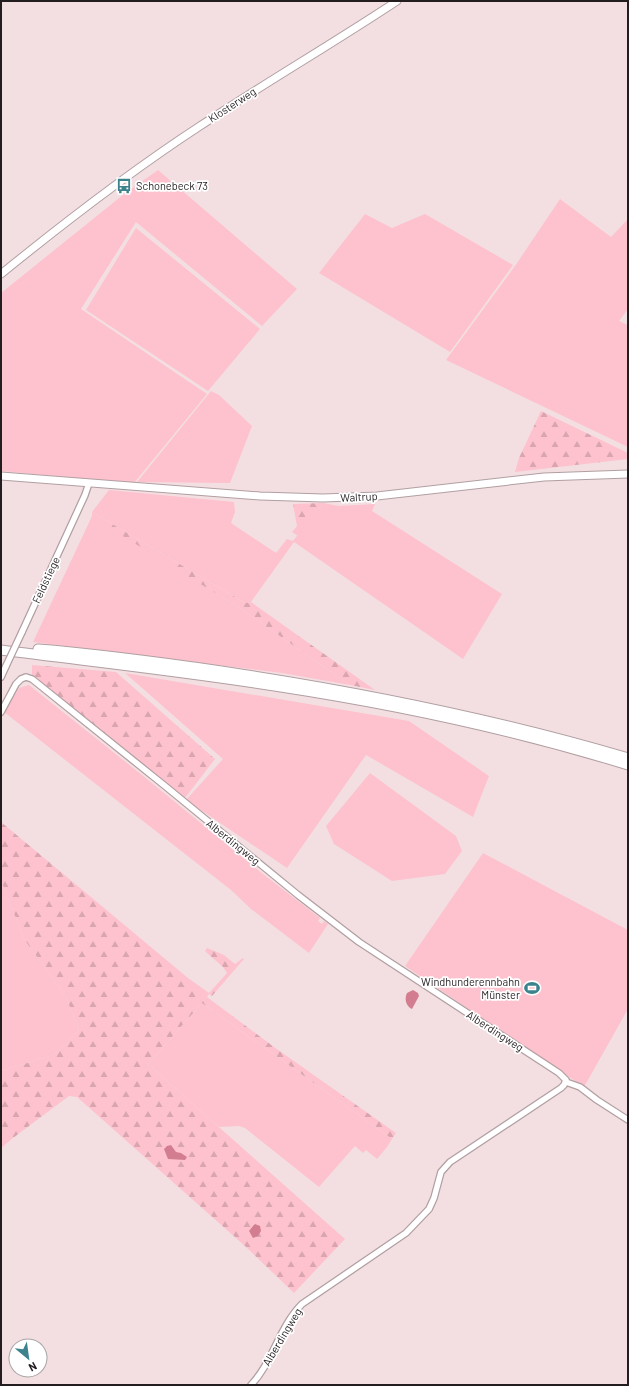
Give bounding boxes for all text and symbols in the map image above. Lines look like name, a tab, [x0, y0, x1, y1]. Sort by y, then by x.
street label: Klosterweg	[206, 84, 258, 125]
bus stop icon: Schonebeck 73	[115, 177, 133, 195]
place label: Schonebeck 73	[136, 179, 208, 192]
street label: Waltrup	[340, 489, 378, 504]
street label: Feldstiege	[29, 554, 62, 605]
street label: Alberdingweg	[204, 816, 263, 867]
place label: Windhunderennbahn Münster	[421, 975, 520, 1001]
sports icon: Windhunderennbahn Münster	[523, 979, 541, 997]
street label: Alberdingweg	[464, 1007, 526, 1054]
street label: Alberdingweg	[259, 1305, 304, 1368]
north arrow	[8, 1338, 48, 1378]
text: N	[27, 1360, 39, 1375]

